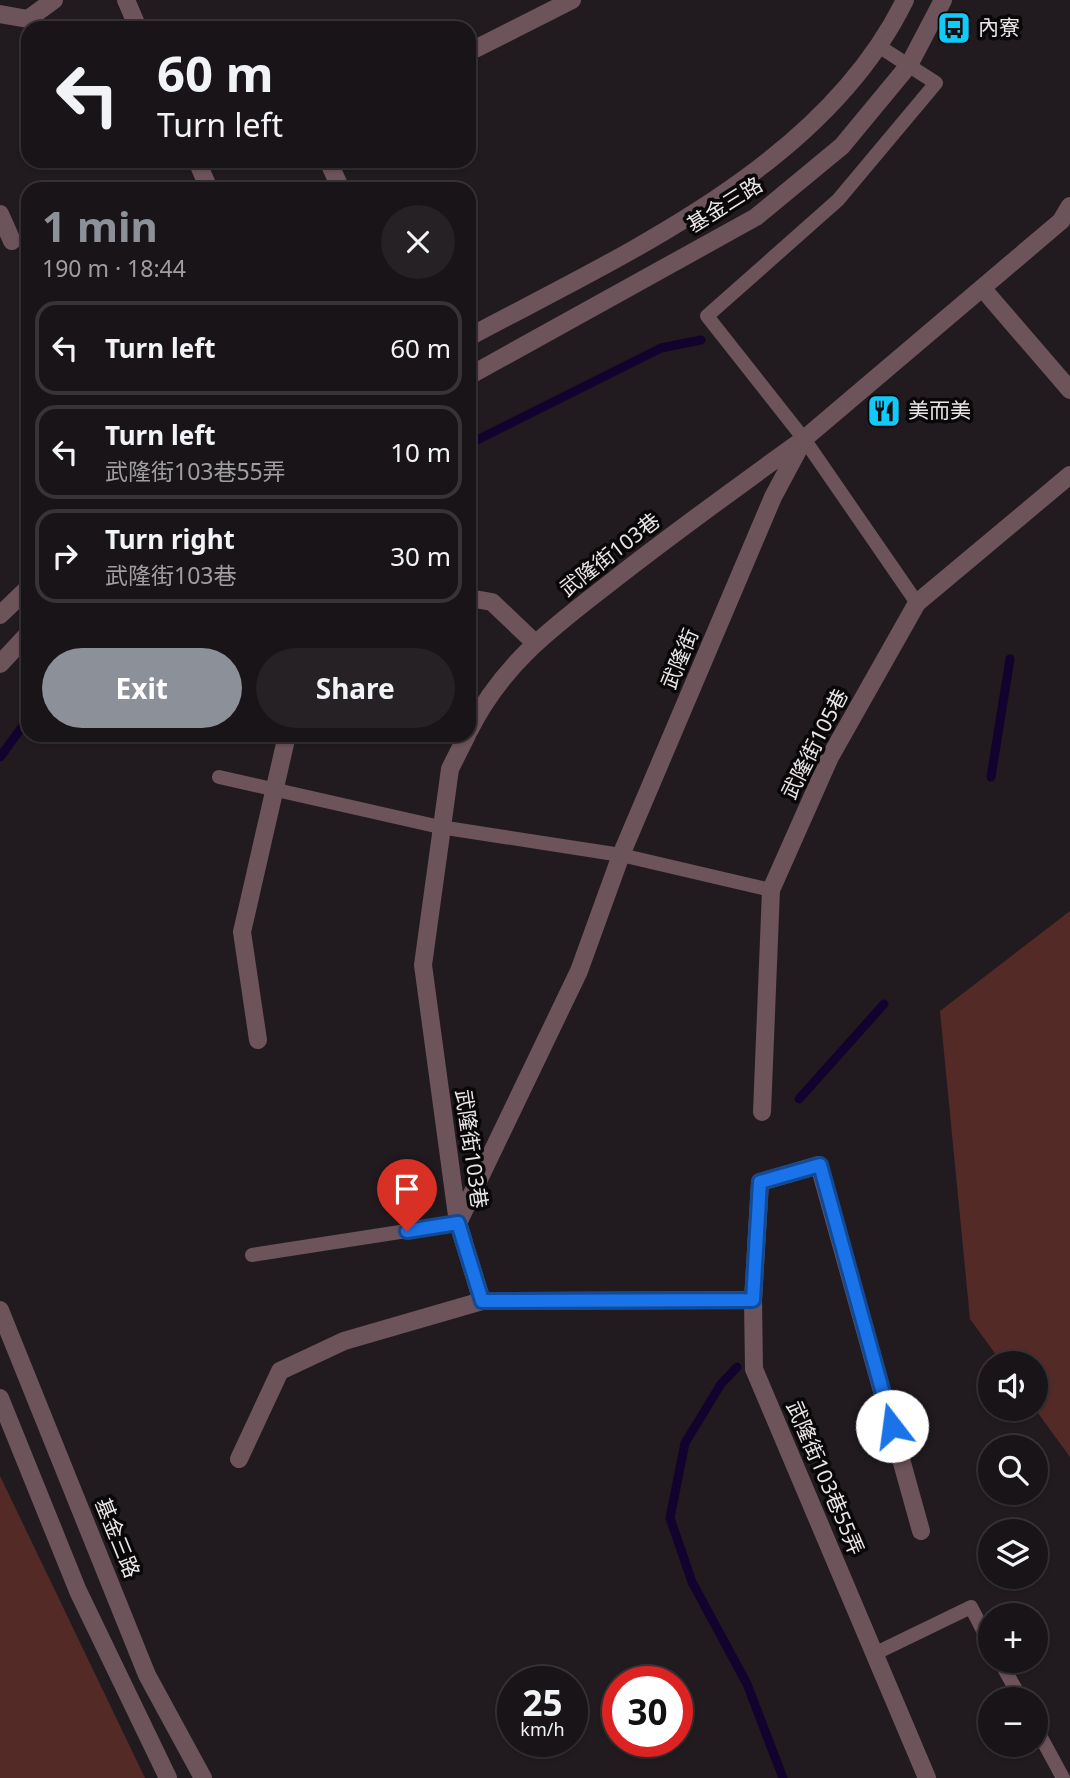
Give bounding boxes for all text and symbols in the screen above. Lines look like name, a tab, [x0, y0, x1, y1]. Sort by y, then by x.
bus stop icon: 內寮	[935, 9, 973, 47]
place label: 內寮	[978, 13, 1020, 41]
text: 60 m	[157, 40, 274, 106]
icon: left	[42, 49, 133, 140]
text: Turn left	[157, 103, 283, 146]
street label: 基金三路	[681, 170, 768, 238]
text: 1 min	[42, 197, 158, 254]
button: close	[381, 205, 455, 279]
text: 190 m · 18:44	[42, 252, 186, 284]
icon: left	[46, 329, 84, 367]
text: Turn left	[105, 330, 216, 366]
text: 60 m	[390, 330, 451, 366]
restaurant icon: 美而美	[865, 392, 903, 430]
place label: 美而美	[908, 396, 971, 424]
text: Turn left	[105, 417, 216, 453]
icon: left	[46, 433, 84, 471]
text: 10 m	[390, 434, 451, 470]
text: 武隆街103巷55弄	[105, 455, 286, 487]
street label: 武隆街103巷	[553, 506, 665, 602]
text: Turn right	[105, 521, 235, 557]
icon: right	[46, 537, 84, 575]
text: 30 m	[390, 538, 451, 574]
text: 武隆街103巷	[105, 559, 236, 591]
street label: 武隆街	[654, 624, 704, 693]
button: Exit	[42, 648, 242, 728]
button: Share	[256, 648, 455, 728]
street label: 武隆街105巷	[774, 684, 854, 803]
street label: 武隆街103巷	[450, 1087, 494, 1210]
pin	[377, 1159, 437, 1231]
icon: arrive	[388, 1170, 426, 1208]
map controls	[978, 1351, 1048, 1757]
button: sound	[978, 1351, 1048, 1421]
position arrow	[855, 1389, 929, 1463]
street label: 武隆街103巷55弄	[781, 1396, 871, 1559]
button: search	[978, 1435, 1048, 1505]
street label: 基金三路	[89, 1493, 147, 1582]
button: layers	[978, 1519, 1048, 1589]
button: +	[978, 1603, 1048, 1673]
speed limit sign: 30	[602, 1666, 693, 1757]
text: 25	[522, 1679, 563, 1726]
button: −	[978, 1687, 1048, 1757]
text: km/h	[520, 1717, 565, 1741]

